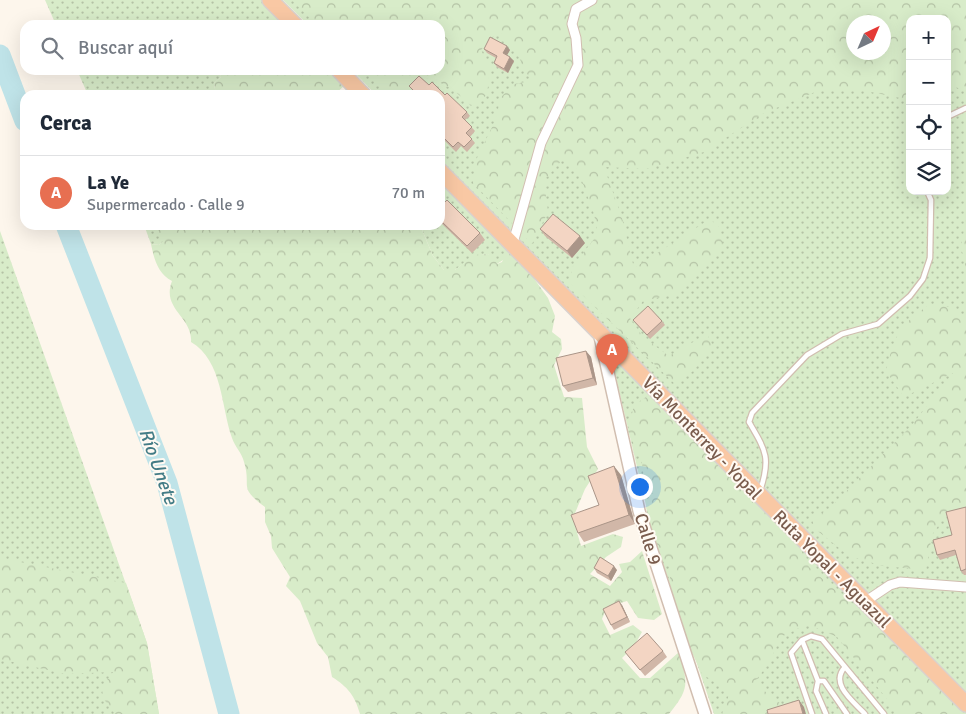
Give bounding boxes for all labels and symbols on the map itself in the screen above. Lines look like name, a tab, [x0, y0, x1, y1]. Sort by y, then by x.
north arrow	[846, 15, 891, 60]
pin: A	[596, 334, 628, 375]
street label: Vía Monterrey - Yopal	[638, 372, 766, 504]
water label: Río Unete	[133, 425, 183, 509]
your location	[627, 474, 653, 500]
street label: Ruta Yopal - Aguazul	[768, 505, 896, 633]
street label: Calle 9	[630, 511, 666, 567]

